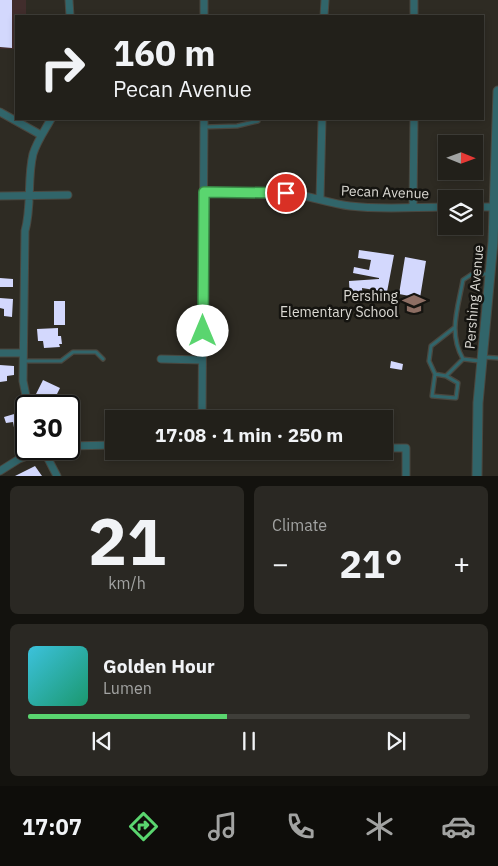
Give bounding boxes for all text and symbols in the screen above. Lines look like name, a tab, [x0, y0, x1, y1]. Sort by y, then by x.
text: 160 m	[113, 30, 216, 76]
icon: right	[30, 35, 95, 100]
text: Pecan Avenue	[113, 74, 252, 103]
north arrow	[438, 135, 482, 180]
map controls	[438, 135, 483, 235]
pin	[265, 172, 307, 214]
icon: arrive	[272, 179, 300, 207]
street label: Pecan Avenue	[341, 181, 430, 203]
button: layers	[438, 190, 483, 235]
street label: Pershing Avenue	[460, 244, 488, 350]
place label: Pershing Elementary School	[280, 287, 399, 321]
school or university icon: Pershing Elementary School	[401, 291, 427, 317]
position arrow	[176, 304, 228, 356]
speed limit sign: 30	[15, 395, 80, 460]
text: 17:08 · 1 min · 250 m	[155, 423, 343, 447]
text: 21	[88, 498, 166, 583]
text: Climate	[272, 515, 327, 535]
text: 21°	[339, 539, 403, 588]
text: −	[272, 545, 289, 582]
text: +	[453, 545, 470, 582]
text: km/h	[108, 573, 146, 593]
text: Golden Hour	[103, 654, 215, 678]
text: Lumen	[103, 678, 152, 698]
icon: previous	[88, 727, 116, 755]
icon: pause	[235, 727, 263, 755]
icon: next	[382, 727, 410, 755]
icon: directions	[126, 809, 161, 844]
icon: music	[205, 809, 240, 844]
icon: phone	[283, 809, 318, 844]
icon: climate	[362, 809, 397, 844]
icon: car	[441, 809, 476, 844]
text: 17:07	[22, 812, 82, 841]

